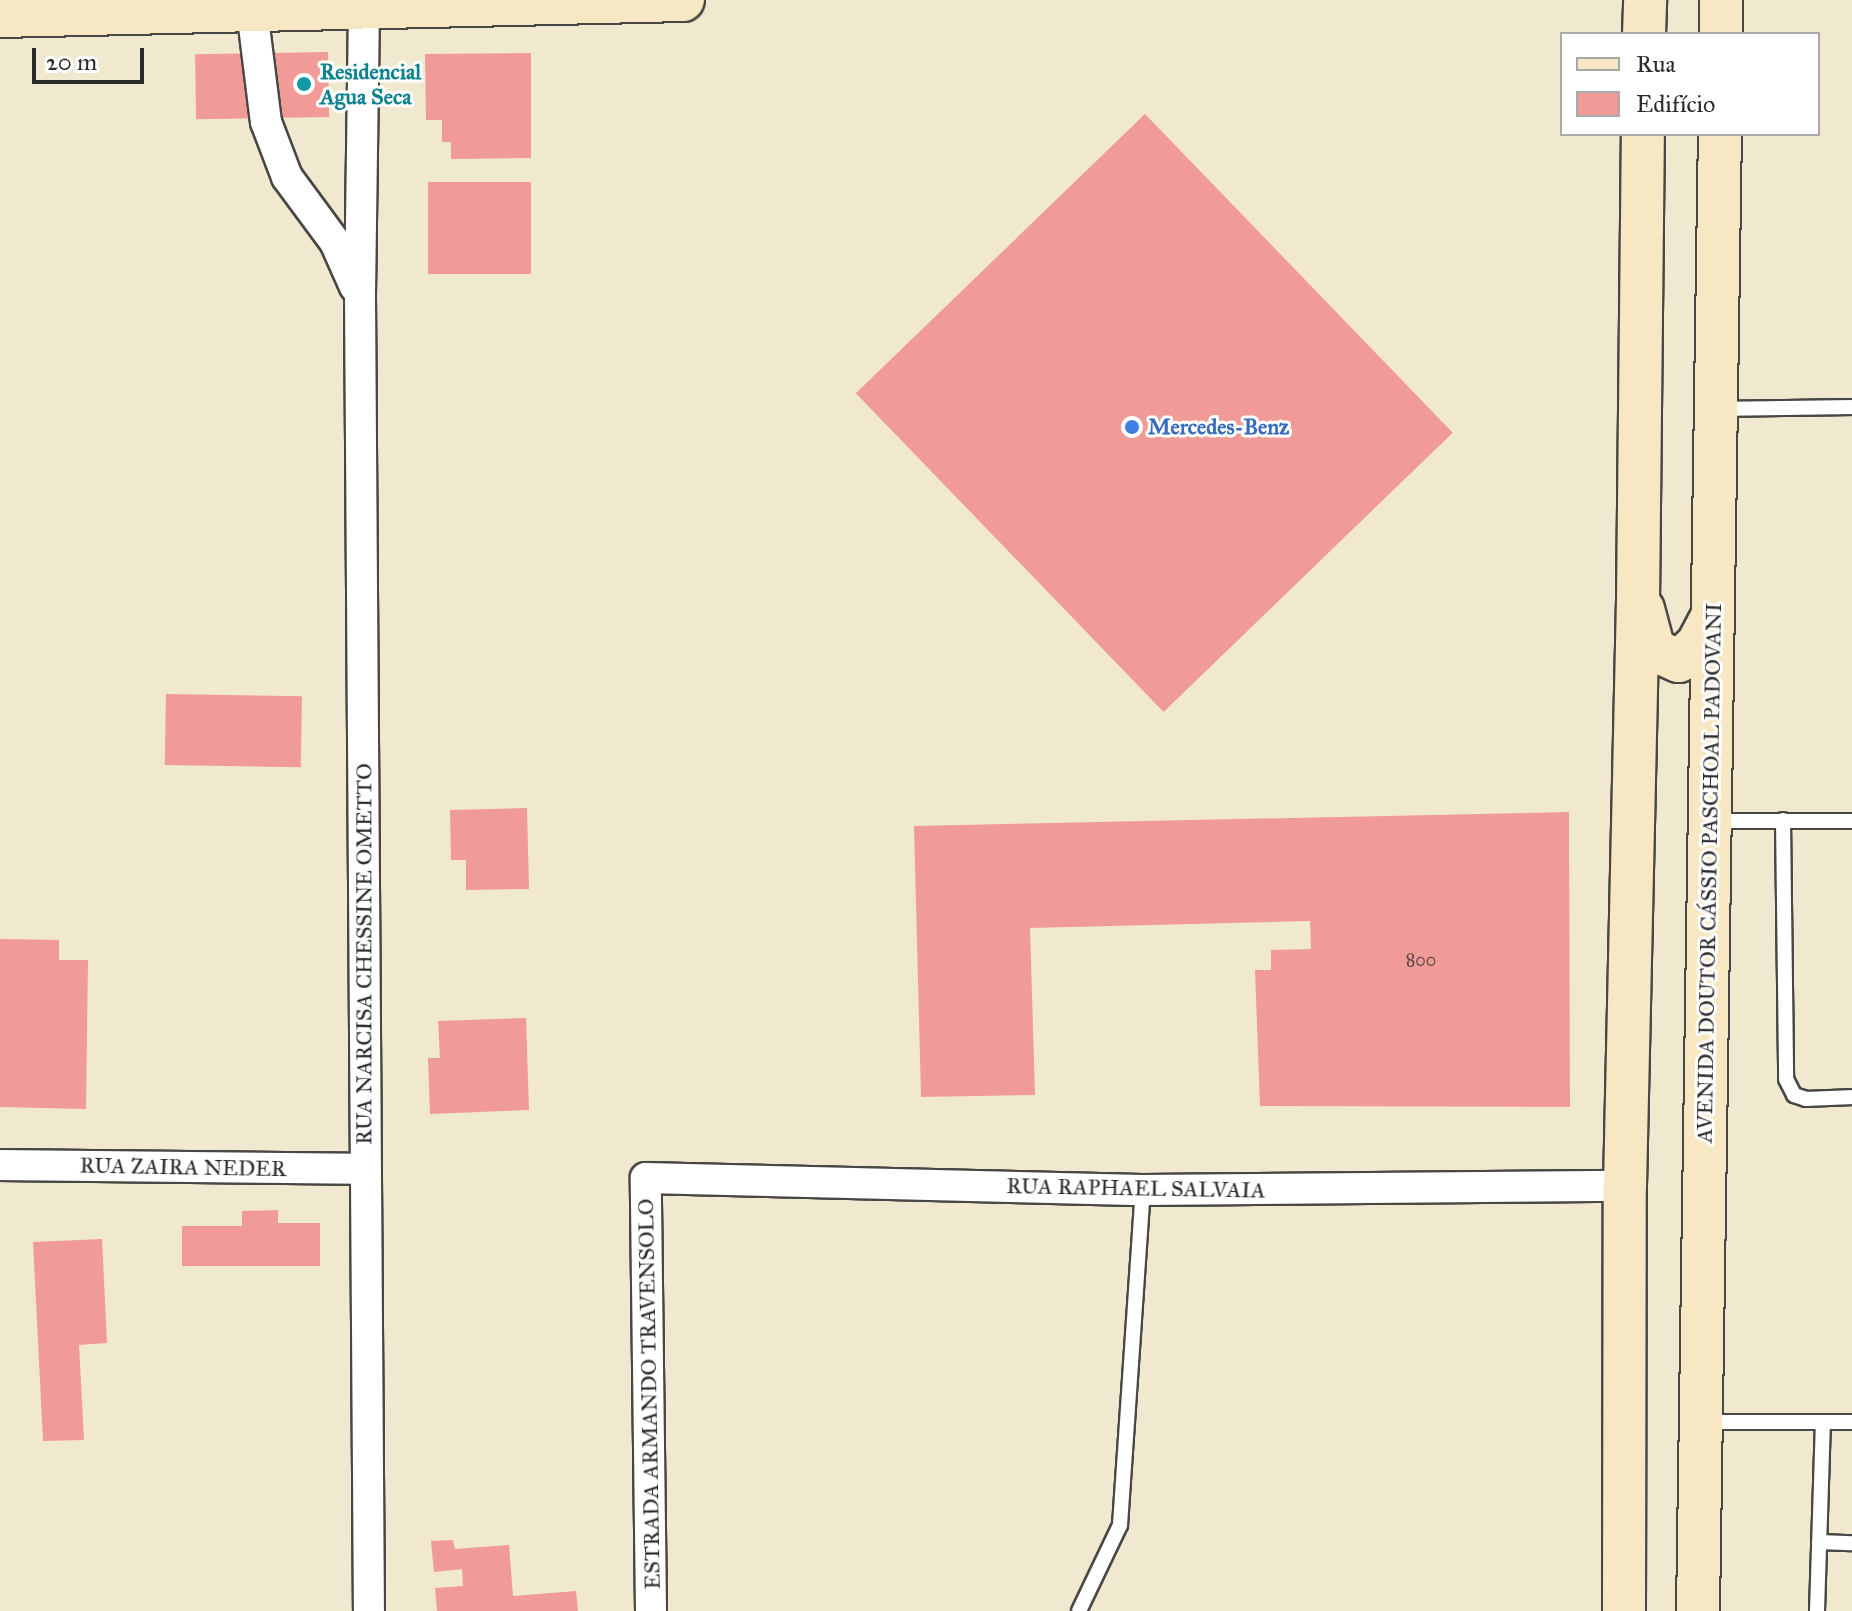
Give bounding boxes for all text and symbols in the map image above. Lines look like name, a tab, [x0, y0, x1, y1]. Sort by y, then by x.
scale bar	[36, 32, 148, 82]
legend	[1560, 32, 1820, 136]
text: 20 m	[46, 47, 97, 77]
text: Rua	[1636, 49, 1676, 79]
place label: Residencial Agua Seca	[320, 58, 421, 110]
marker: Residencial Agua Seca	[295, 75, 313, 93]
text: Edifício	[1636, 89, 1715, 119]
place label: Mercedes-Benz	[1148, 414, 1289, 440]
marker: Mercedes-Benz	[1123, 418, 1141, 436]
street label: AVENIDA DOUTOR CÁSSIO PASCHOAL PADOVANI	[1691, 603, 1727, 1143]
street label: RUA NARCISA CHESSINE OMETTO	[351, 763, 377, 1145]
house number: 800	[1406, 949, 1436, 971]
street label: RUA ZAIRA NEDER	[79, 1152, 287, 1182]
street label: RUA RAPHAEL SALVAIA	[1006, 1173, 1266, 1203]
street label: ESTRADA ARMANDO TRAVENSOLO	[632, 1198, 666, 1590]

